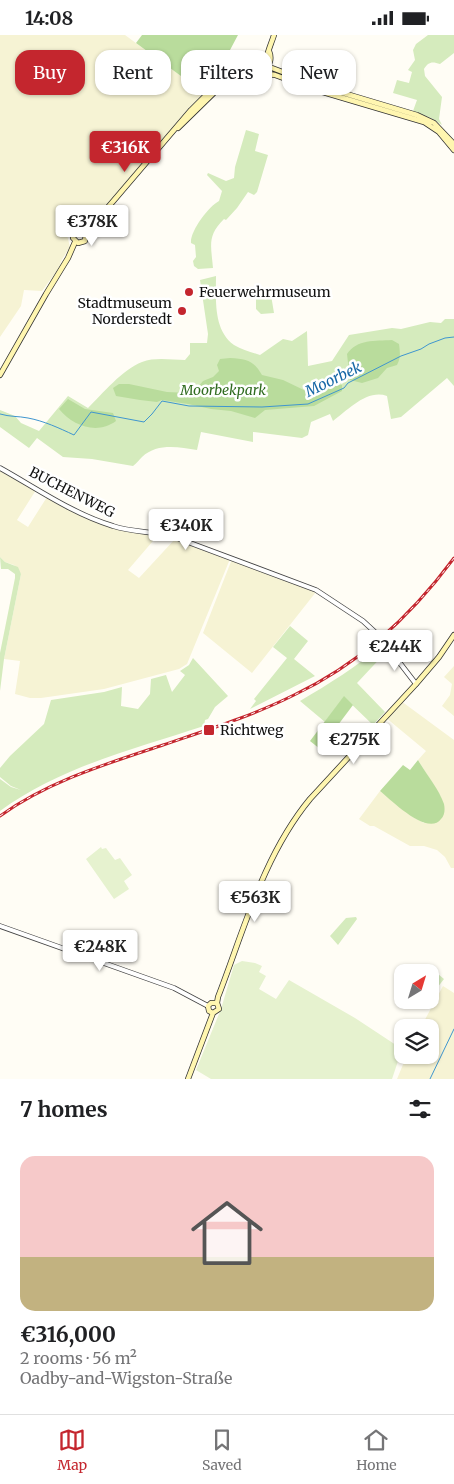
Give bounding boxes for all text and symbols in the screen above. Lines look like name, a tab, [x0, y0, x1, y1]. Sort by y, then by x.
text: 14:08	[25, 6, 73, 30]
chip: Buy	[15, 50, 85, 95]
chip: Rent	[95, 50, 171, 95]
chip: Filters	[181, 50, 272, 95]
chip: New	[282, 50, 356, 95]
pin: €316K	[90, 131, 160, 173]
text: €316K	[101, 137, 149, 157]
pin: €378K	[57, 205, 127, 247]
text: €378K	[66, 211, 118, 231]
place label: Feuerwehrmuseum	[199, 283, 331, 301]
marker: Feuerwehrmuseum	[183, 286, 195, 298]
place label: Stadtmuseum Norderstedt	[77, 294, 173, 328]
marker: Stadtmuseum Norderstedt	[176, 305, 188, 317]
water label: Moorbek	[301, 357, 365, 401]
park label: Moorbekpark	[179, 381, 266, 399]
street label: BUCHENWEG	[26, 463, 118, 521]
pin: €340K	[151, 509, 221, 551]
text: €340K	[160, 515, 212, 535]
pin: €244K	[360, 629, 430, 672]
text: €244K	[368, 636, 422, 656]
place label: Richtweg	[220, 721, 284, 739]
marker: Richtweg	[202, 723, 216, 737]
pin: €275K	[319, 723, 389, 765]
text: €275K	[328, 729, 380, 749]
pin: €563K	[220, 881, 290, 923]
text: €563K	[230, 887, 280, 907]
pin: €248K	[65, 929, 135, 972]
text: €248K	[74, 936, 126, 956]
north arrow	[394, 964, 439, 1009]
map controls	[394, 964, 439, 1064]
button: layers	[394, 1019, 439, 1064]
icon: filters	[406, 1095, 434, 1123]
text: 7 homes	[20, 1096, 108, 1123]
icon: home	[182, 1188, 272, 1278]
text: €316,000	[20, 1321, 116, 1348]
text: 2 rooms · 56 m²	[20, 1348, 137, 1368]
text: Oadby-and-Wigston-Straße	[20, 1368, 232, 1388]
tab: Map	[57, 1426, 87, 1474]
tab: Saved	[202, 1426, 242, 1474]
tab: Home	[356, 1426, 397, 1474]

